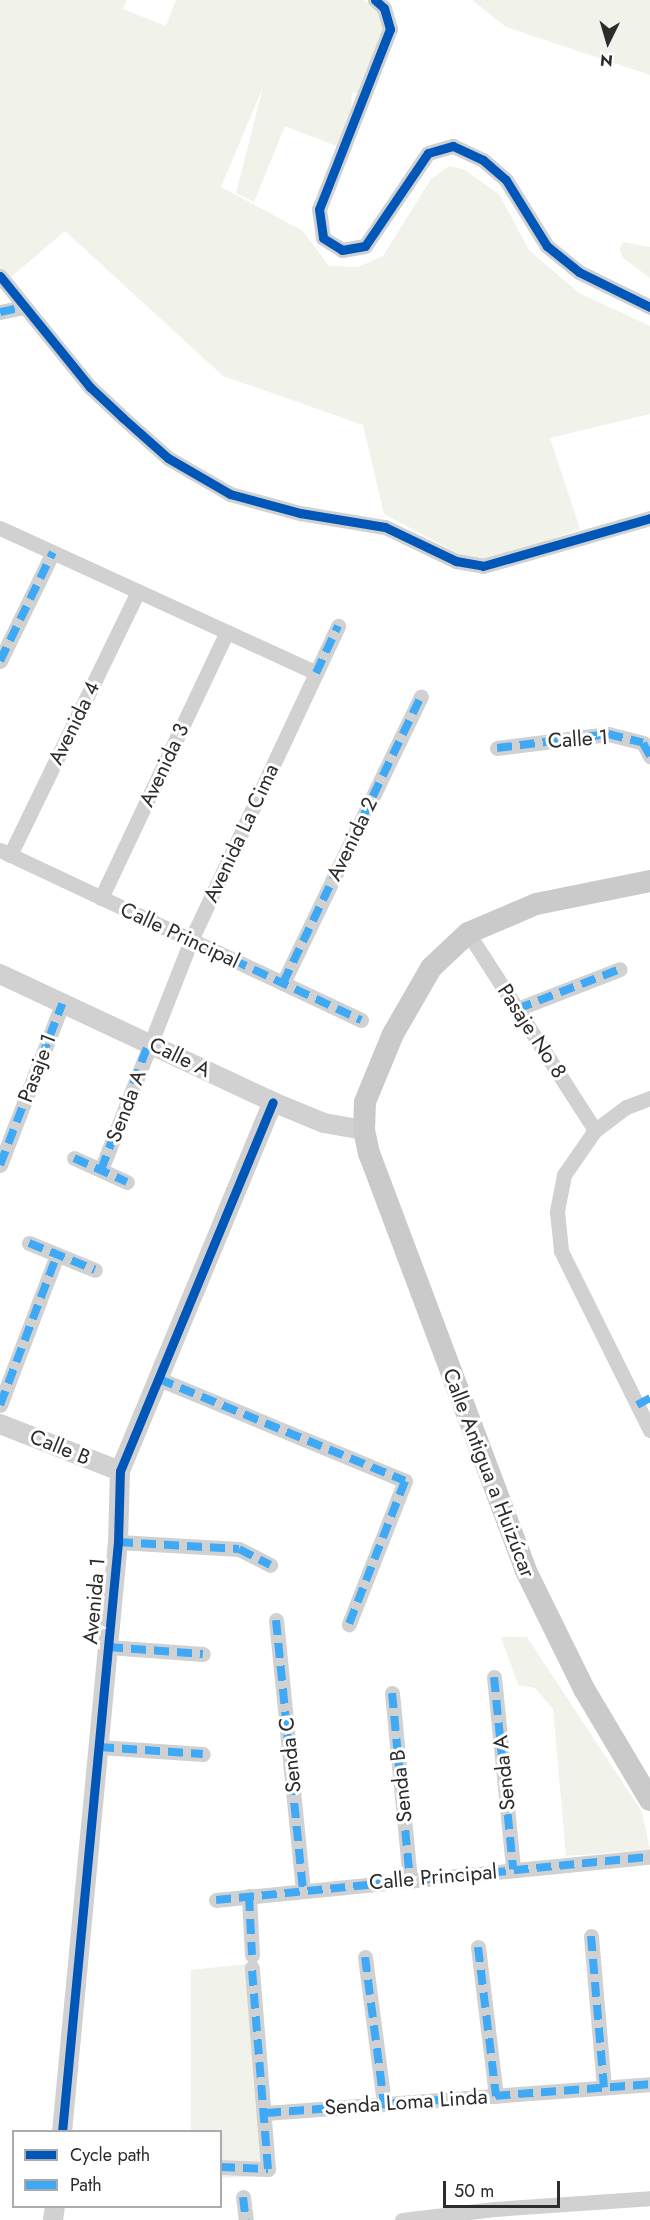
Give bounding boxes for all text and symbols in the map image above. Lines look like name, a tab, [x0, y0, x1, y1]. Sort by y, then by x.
north arrow	[578, 12, 638, 72]
text: N	[599, 48, 614, 72]
street label: Avenida 4	[43, 677, 105, 769]
street label: Avenida 3	[134, 719, 194, 811]
street label: Calle 1	[547, 724, 609, 754]
street label: Avenida La Cima	[198, 760, 284, 906]
street label: Avenida 2	[321, 793, 383, 885]
street label: Calle Principal	[116, 896, 244, 974]
street label: Pasaje No 8	[492, 979, 572, 1083]
street label: Pasaje 1	[12, 1030, 62, 1106]
street label: Calle A	[145, 1031, 215, 1083]
street label: Senda A	[101, 1066, 151, 1146]
street label: Calle Antigua a Huizúcar	[437, 1365, 541, 1581]
street label: Calle B	[26, 1424, 94, 1470]
street label: Avenida 1	[78, 1557, 110, 1645]
street label: Senda C	[273, 1716, 307, 1794]
street label: Senda A	[488, 1734, 520, 1812]
street label: Senda B	[385, 1748, 417, 1824]
street label: Calle Principal	[368, 1859, 498, 1895]
street label: Senda Loma Linda	[324, 2084, 488, 2120]
legend	[12, 2130, 222, 2208]
text: Cycle path	[70, 2142, 150, 2168]
scale bar	[446, 2169, 563, 2207]
text: Path	[70, 2172, 102, 2198]
text: 50 m	[454, 2178, 494, 2204]

